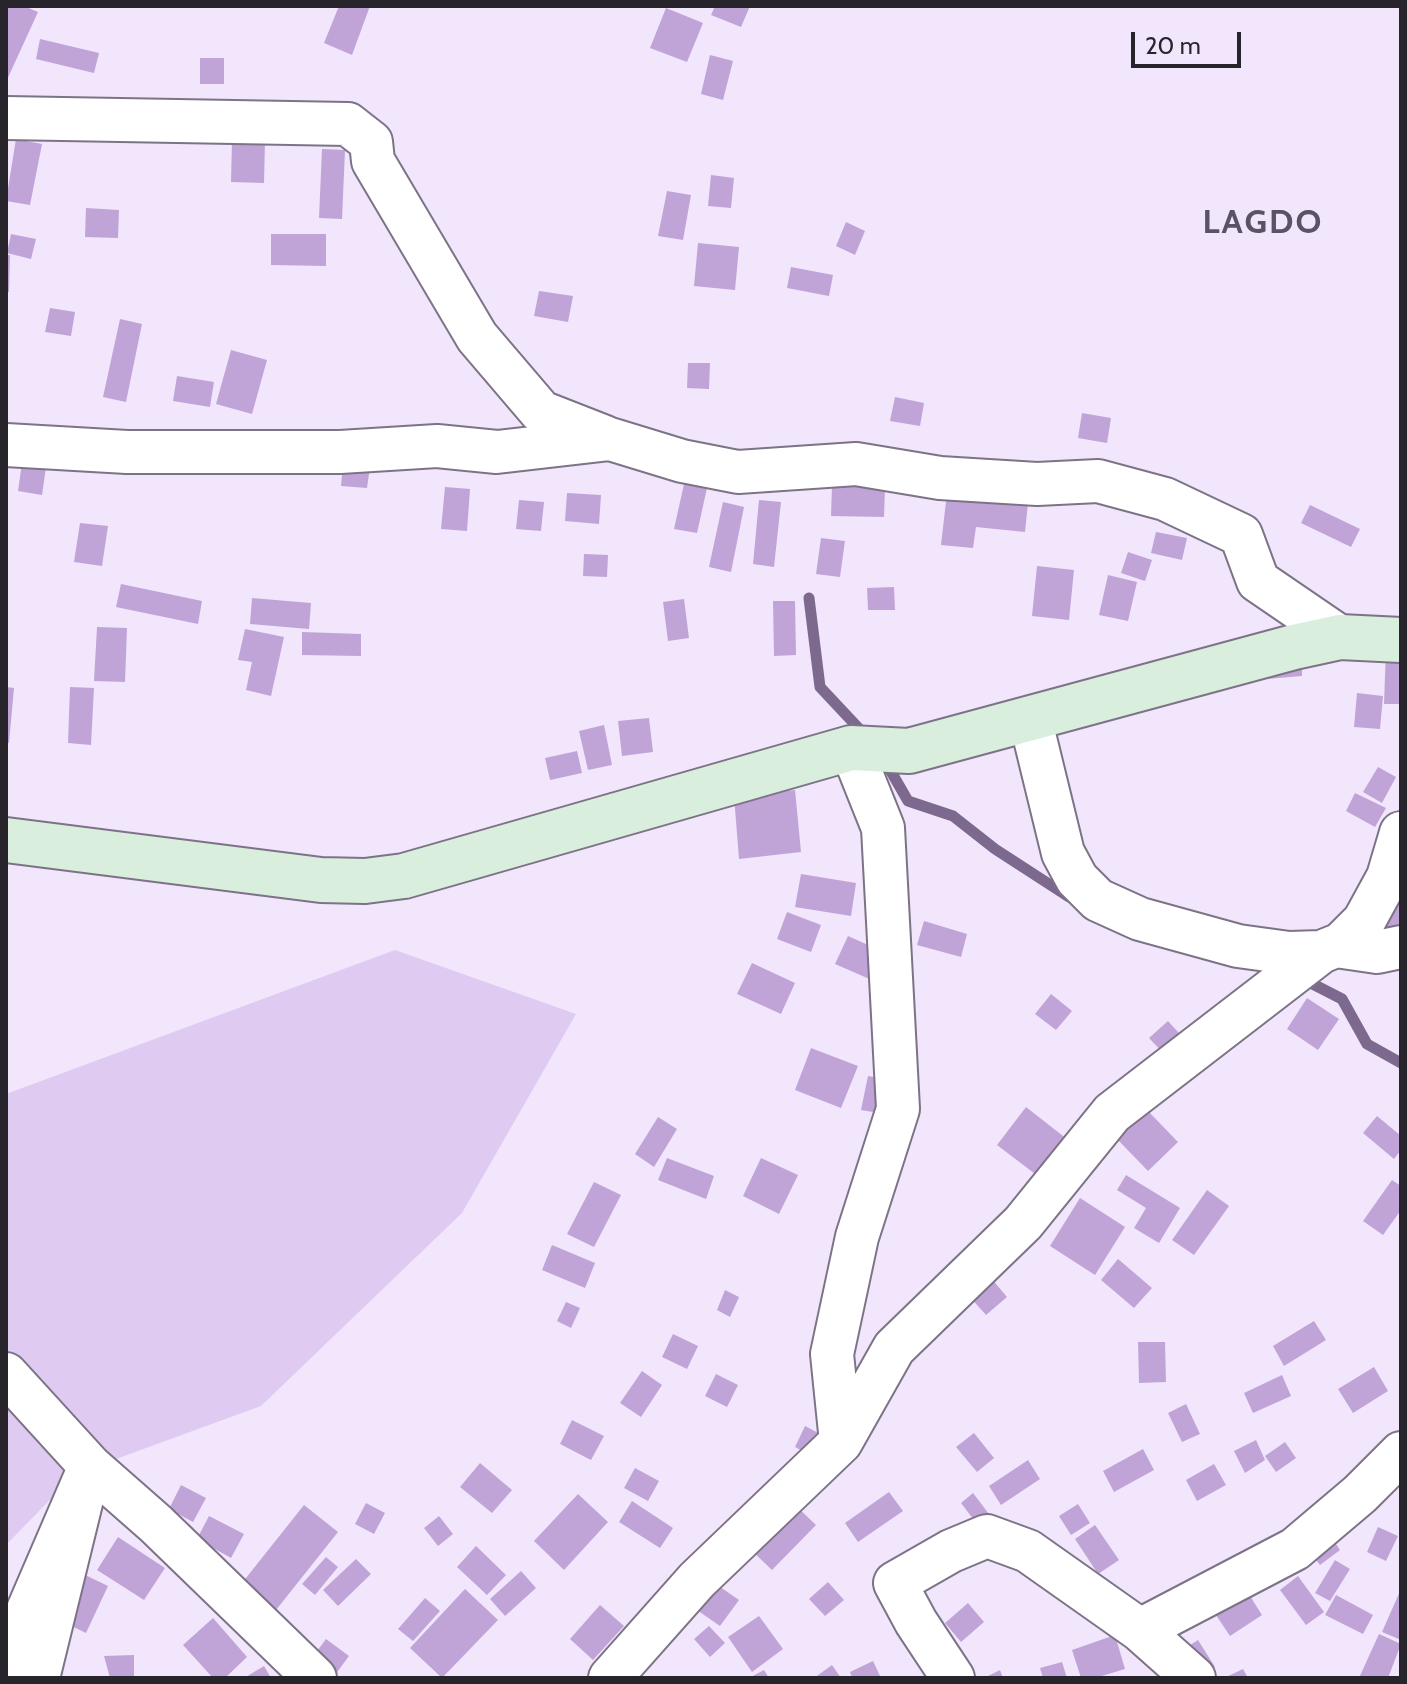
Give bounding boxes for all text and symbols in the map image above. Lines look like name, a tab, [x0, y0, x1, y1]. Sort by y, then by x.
scale bar	[1135, 16, 1245, 66]
text: 20 m	[1145, 31, 1201, 60]
district label: LAGDO	[1203, 203, 1323, 243]

